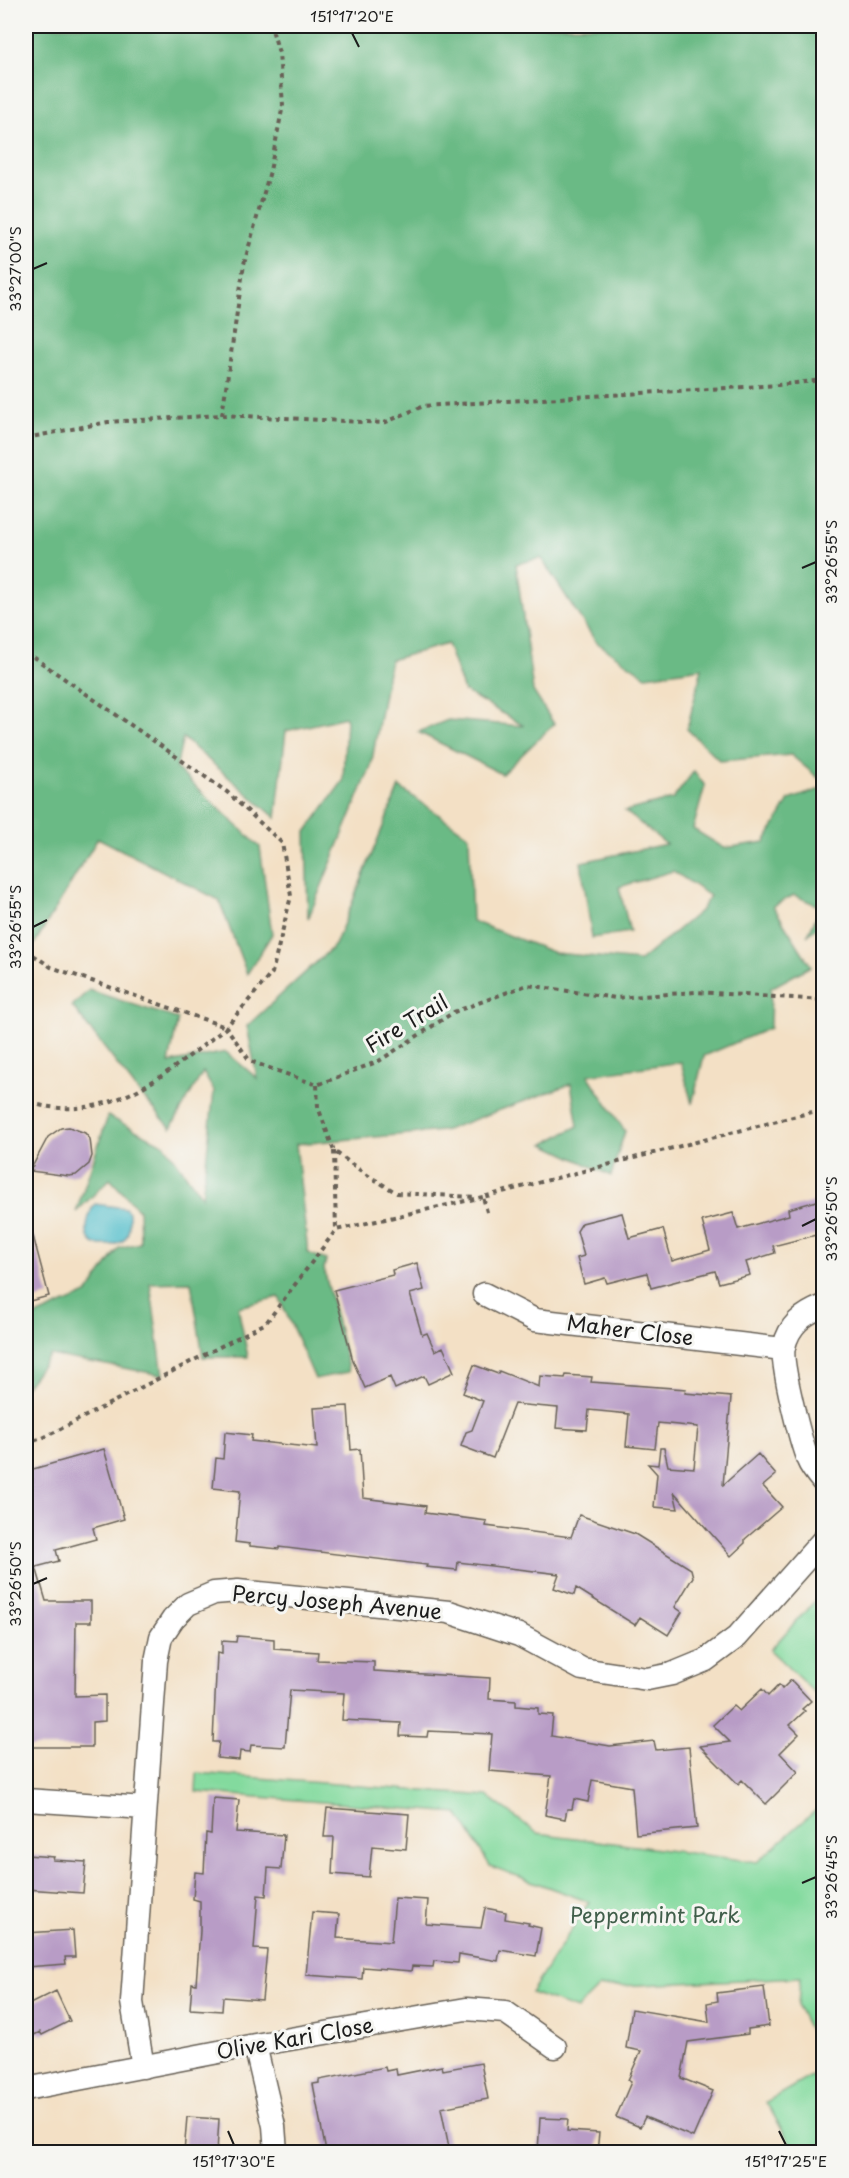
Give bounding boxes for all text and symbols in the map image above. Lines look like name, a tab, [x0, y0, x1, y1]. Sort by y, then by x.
text: 151°17'20"E	[310, 4, 394, 27]
text: 33°27'00"S	[3, 226, 26, 312]
text: 33°26'55"S	[819, 520, 842, 604]
text: 33°26'55"S	[3, 885, 26, 969]
street label: Fire Trail	[358, 985, 454, 1060]
text: 33°26'50"S	[819, 1176, 842, 1262]
street label: Maher Close	[565, 1305, 695, 1353]
text: 33°26'50"S	[3, 1541, 26, 1627]
street label: Percy Joseph Avenue	[231, 1576, 443, 1626]
text: 33°26'45"S	[819, 1835, 842, 1919]
park label: Peppermint Park	[570, 1898, 740, 1930]
street label: Olive Kari Close	[214, 2007, 376, 2067]
text: 151°17'30"E	[192, 2149, 276, 2172]
text: 151°17'25"E	[745, 2149, 827, 2172]

